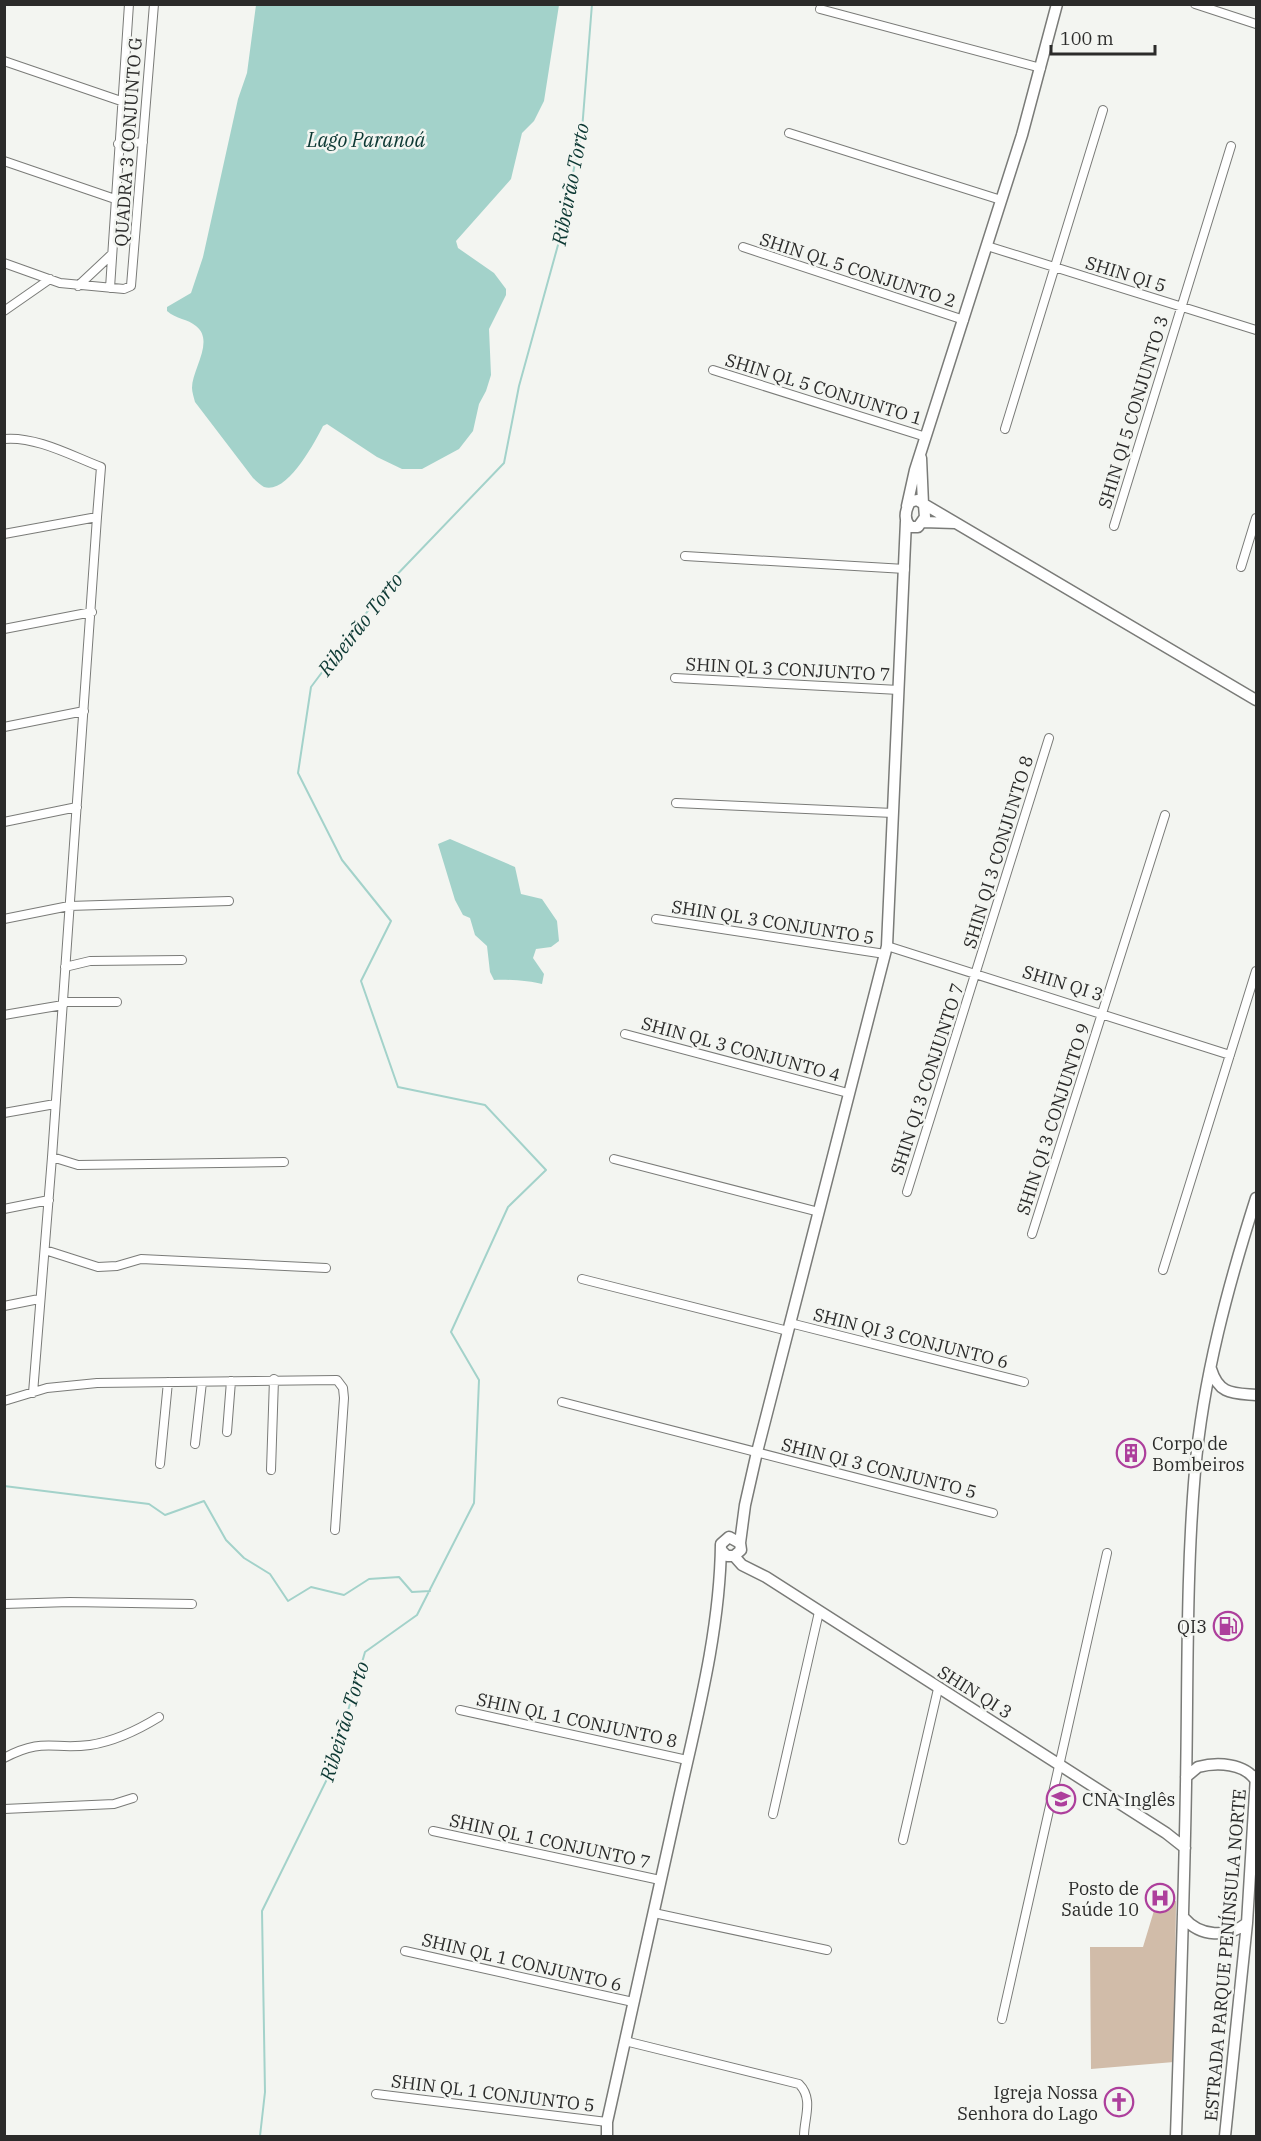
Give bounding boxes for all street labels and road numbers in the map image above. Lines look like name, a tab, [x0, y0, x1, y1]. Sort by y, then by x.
street label: QUADRA 3 CONJUNTO G	[109, 37, 147, 247]
street label: SHIN QL 5 CONJUNTO 2	[757, 227, 959, 313]
street label: SHIN QI 5	[1083, 251, 1169, 297]
street label: SHIN QI 5 CONJUNTO 3	[1093, 313, 1173, 511]
street label: SHIN QL 5 CONJUNTO 1	[723, 348, 925, 430]
street label: SHIN QL 3 CONJUNTO 7	[685, 652, 891, 686]
street label: SHIN QI 3 CONJUNTO 8	[958, 753, 1038, 951]
street label: SHIN QL 3 CONJUNTO 5	[670, 895, 876, 949]
street label: SHIN QI 3	[1020, 960, 1106, 1006]
street label: SHIN QI 3 CONJUNTO 7	[885, 980, 969, 1178]
street label: SHIN QL 3 CONJUNTO 4	[639, 1011, 843, 1087]
street label: SHIN QI 3 CONJUNTO 9	[1011, 1020, 1095, 1218]
street label: SHIN QI 3 CONJUNTO 6	[811, 1303, 1011, 1373]
street label: SHIN QI 3 CONJUNTO 5	[779, 1433, 979, 1503]
street label: SHIN QI 3	[934, 1660, 1016, 1724]
street label: SHIN QL 1 CONJUNTO 8	[474, 1687, 680, 1753]
street label: ESTRADA PARQUE PENÍNSULA NORTE	[1199, 1788, 1251, 2122]
street label: SHIN QL 1 CONJUNTO 7	[447, 1808, 653, 1874]
street label: SHIN QL 1 CONJUNTO 6	[420, 1928, 624, 1996]
street label: SHIN QL 1 CONJUNTO 5	[390, 2069, 596, 2117]

